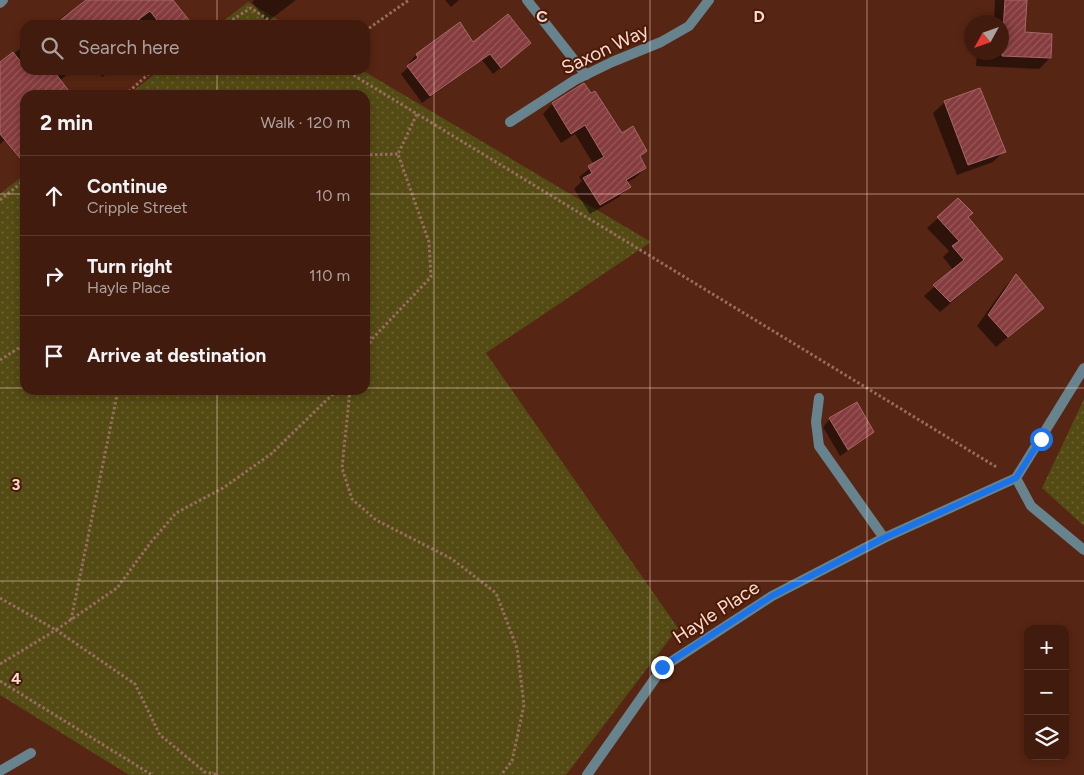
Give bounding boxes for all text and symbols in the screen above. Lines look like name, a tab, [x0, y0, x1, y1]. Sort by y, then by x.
text: C	[536, 7, 548, 26]
text: D	[753, 7, 765, 26]
north arrow	[964, 15, 1009, 60]
street label: Saxon Way	[558, 19, 652, 79]
search box	[20, 20, 370, 75]
icon: search	[38, 34, 66, 62]
text: Search here	[78, 36, 180, 59]
text: 2 min	[40, 110, 93, 135]
text: Walk · 120 m	[261, 113, 350, 132]
text: Continue	[87, 175, 167, 198]
icon: ahead	[40, 182, 68, 210]
text: 10 m	[316, 186, 350, 205]
text: Cripple Street	[87, 198, 188, 217]
text: Turn right	[87, 255, 173, 278]
icon: right	[40, 262, 68, 290]
text: 110 m	[309, 266, 350, 285]
text: Hayle Place	[87, 278, 170, 297]
icon: arrive	[40, 342, 68, 370]
text: Arrive at destination	[87, 344, 266, 367]
route start	[1030, 428, 1053, 451]
text: 3	[12, 475, 21, 494]
street label: Hayle Place	[668, 576, 764, 648]
map controls	[1024, 625, 1069, 760]
button: +	[1024, 625, 1069, 670]
route end	[651, 656, 674, 679]
text: 4	[11, 669, 21, 688]
button: −	[1024, 670, 1069, 715]
button: layers	[1024, 715, 1069, 760]

